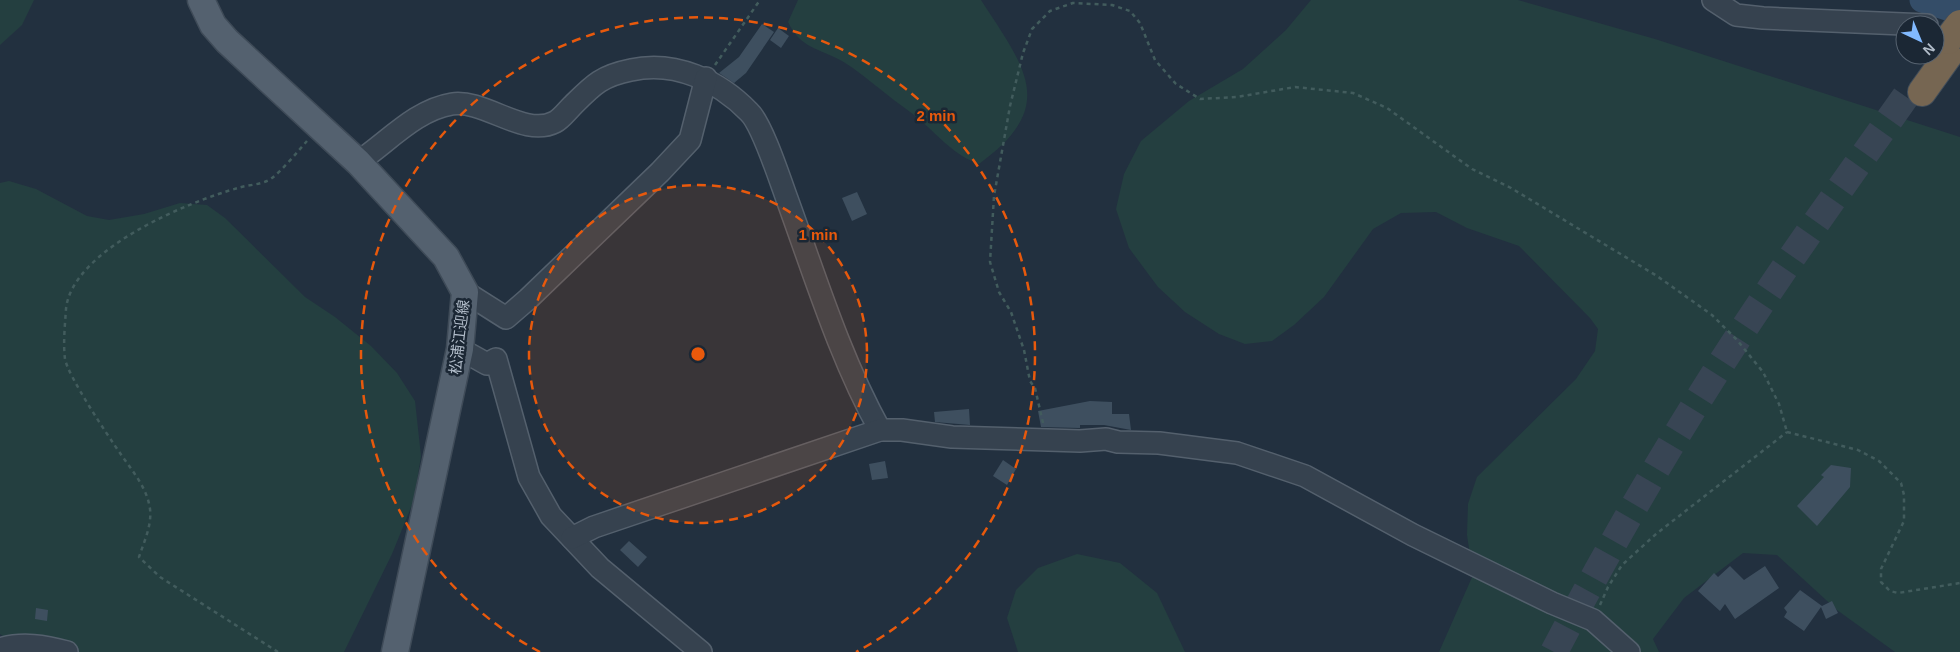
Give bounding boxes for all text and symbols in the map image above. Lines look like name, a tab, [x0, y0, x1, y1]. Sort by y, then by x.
north arrow	[1895, 15, 1945, 65]
text: N	[1920, 40, 1938, 59]
text: 2 min	[916, 107, 956, 124]
text: 1 min	[798, 226, 838, 243]
street label: 松浦江迎線	[446, 299, 472, 375]
centre of rings	[689, 345, 707, 363]

